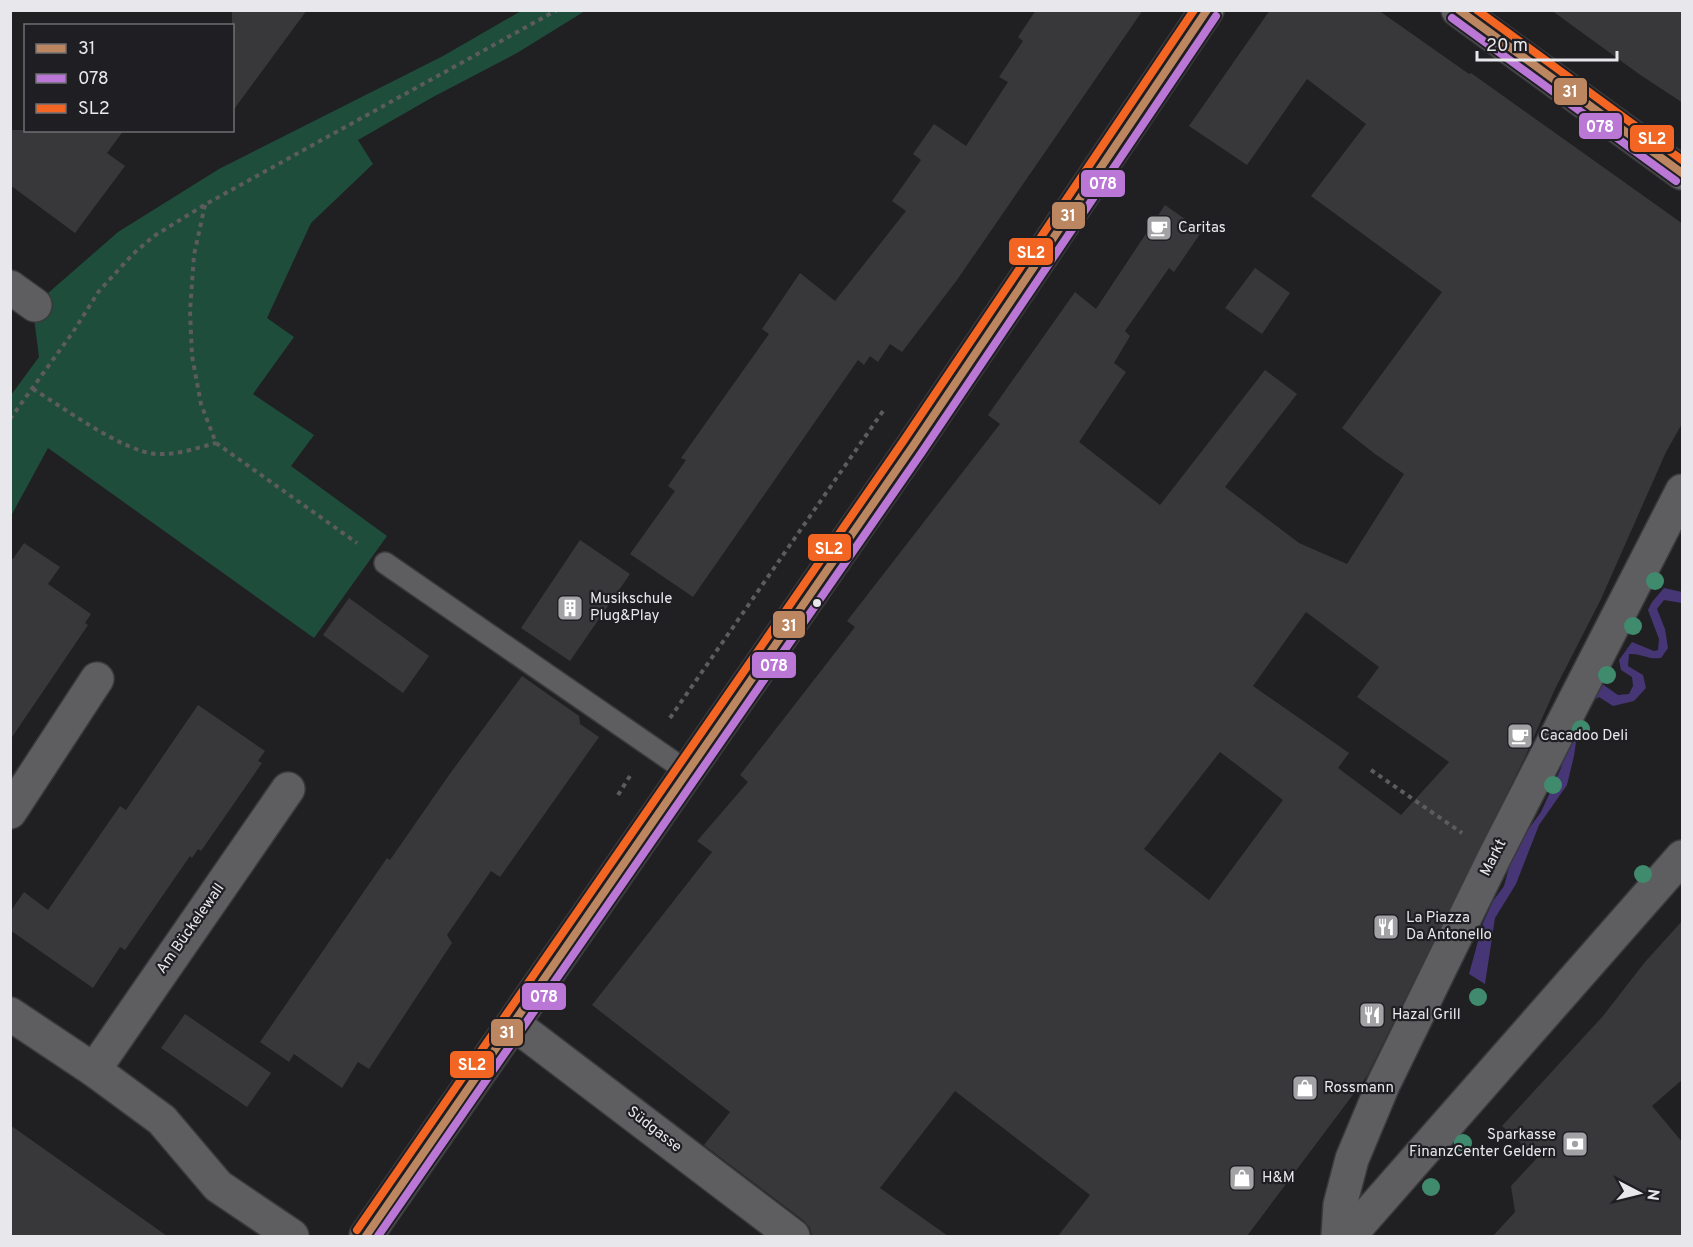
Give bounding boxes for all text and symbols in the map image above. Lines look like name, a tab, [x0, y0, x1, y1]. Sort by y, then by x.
legend	[24, 24, 234, 132]
scale bar	[1477, 24, 1616, 62]
text: 20 m	[1486, 35, 1528, 58]
text: 31	[78, 38, 96, 61]
text: 078	[78, 68, 109, 91]
line badge: 31	[1553, 77, 1588, 106]
text: 31	[1562, 83, 1578, 103]
text: SL2	[78, 98, 110, 121]
line badge: 078	[1578, 112, 1623, 140]
text: 078	[1586, 118, 1614, 138]
line badge: SL2	[1629, 124, 1675, 153]
text: SL2	[1638, 130, 1666, 150]
line badge: 078	[1080, 169, 1126, 198]
text: 078	[1089, 175, 1117, 195]
line badge: 31	[1051, 201, 1086, 230]
text: 31	[1060, 207, 1076, 227]
cafe icon: Caritas	[1144, 213, 1174, 243]
place label: Caritas	[1178, 219, 1226, 238]
line badge: SL2	[1008, 237, 1054, 266]
text: SL2	[1017, 244, 1045, 264]
line badge: SL2	[807, 533, 852, 562]
text: SL2	[815, 540, 843, 560]
place label: Musikschule Plug&Play	[590, 590, 672, 626]
building icon: Musikschule Plug&Play	[555, 593, 585, 623]
unlabelled marker	[811, 597, 823, 609]
line badge: 31	[772, 610, 806, 639]
text: 31	[781, 617, 797, 637]
line badge: 078	[751, 651, 797, 679]
text: 078	[760, 657, 788, 677]
cafe icon: Cacadoo Deli	[1505, 721, 1535, 751]
place label: Cacadoo Deli	[1540, 727, 1628, 746]
street label: Markt	[1477, 836, 1511, 880]
street label: Am Bückelewall	[153, 880, 229, 978]
place label: La Piazza Da Antonello	[1406, 909, 1492, 945]
restaurant icon: La Piazza Da Antonello	[1371, 912, 1401, 942]
line badge: 078	[521, 982, 567, 1011]
text: 078	[530, 988, 558, 1008]
restaurant icon: Hazal Grill	[1357, 1000, 1387, 1030]
place label: Hazal Grill	[1392, 1006, 1461, 1025]
line badge: 31	[490, 1018, 524, 1047]
text: 31	[499, 1024, 515, 1044]
line badge: SL2	[449, 1050, 495, 1079]
text: SL2	[458, 1056, 486, 1076]
shop icon: Rossmann	[1290, 1073, 1320, 1103]
place label: Rossmann	[1324, 1079, 1394, 1098]
street label: Südgasse	[623, 1103, 685, 1157]
place label: Sparkasse FinanzCenter Geldern	[1409, 1126, 1556, 1162]
bank icon: Sparkasse FinanzCenter Geldern	[1560, 1129, 1590, 1159]
shop icon: H&M	[1227, 1163, 1257, 1193]
north arrow	[1609, 1163, 1669, 1223]
place label: H&M	[1262, 1169, 1295, 1188]
text: N	[1641, 1188, 1663, 1202]

